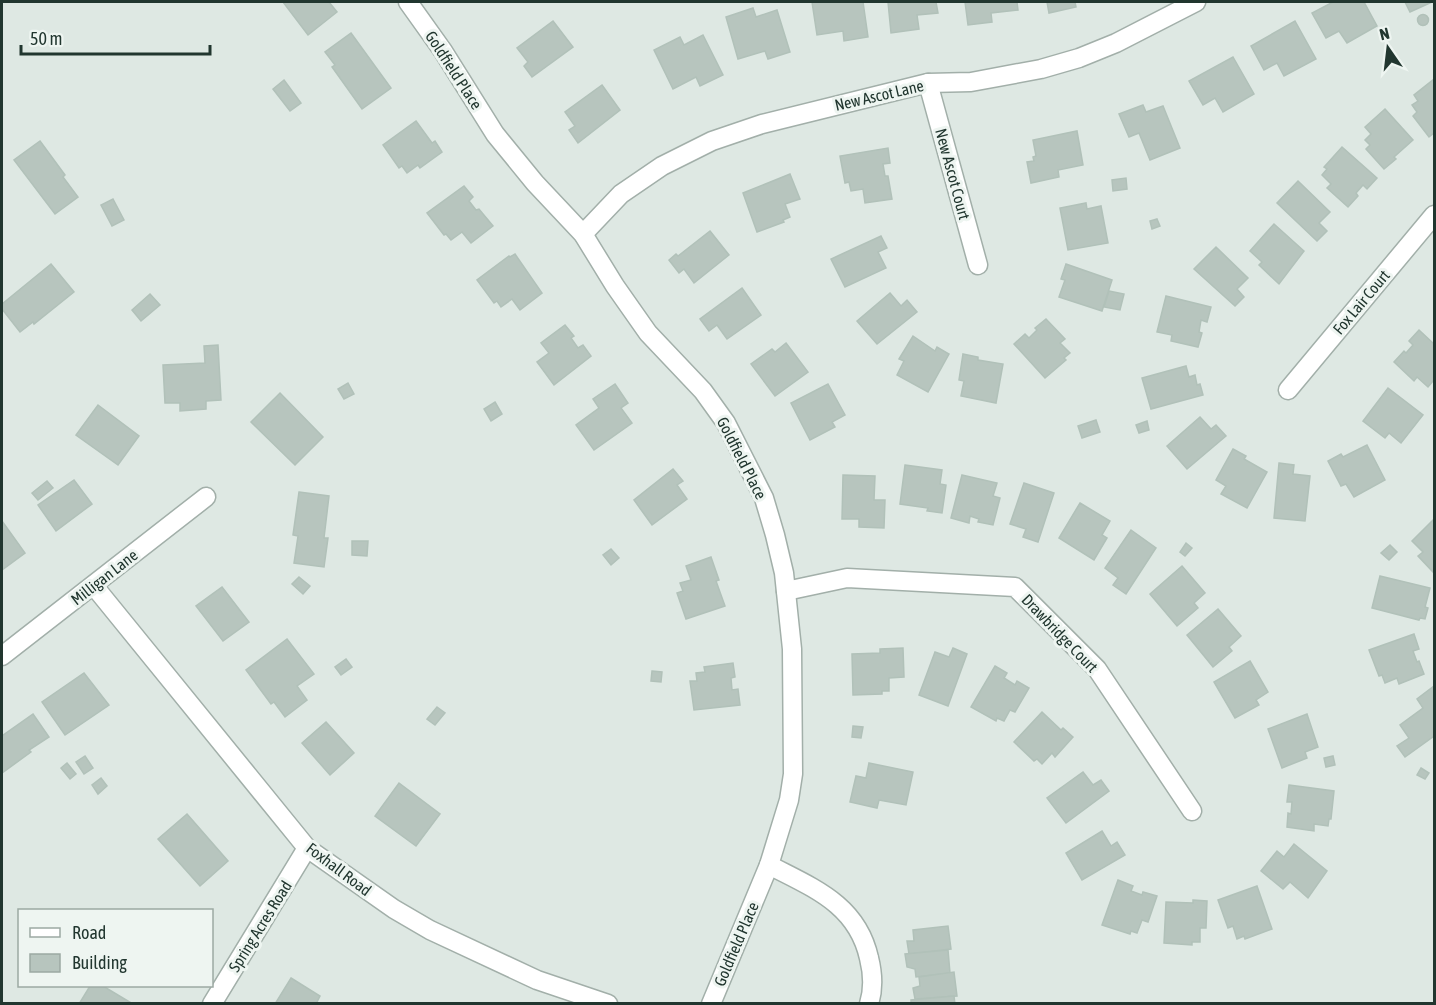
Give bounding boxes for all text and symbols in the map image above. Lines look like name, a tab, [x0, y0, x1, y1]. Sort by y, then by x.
scale bar	[21, 18, 210, 56]
north arrow	[1358, 18, 1418, 78]
text: N	[1378, 24, 1391, 43]
text: 50 m	[30, 28, 62, 49]
street label: Goldfield Place	[422, 28, 486, 112]
street label: New Ascot Lane	[833, 76, 925, 114]
street label: New Ascot Court	[932, 126, 974, 222]
street label: Fox Lair Court	[1329, 266, 1393, 338]
street label: Goldfield Place	[714, 414, 770, 502]
street label: Milligan Lane	[67, 546, 141, 609]
street label: Drawbridge Court	[1018, 590, 1102, 677]
street label: Foxhall Road	[303, 839, 375, 899]
street label: Spring Acres Road	[225, 877, 296, 975]
street label: Goldfield Place	[710, 899, 762, 989]
legend	[18, 909, 213, 987]
text: Road	[72, 922, 106, 943]
text: Building	[72, 952, 127, 973]

